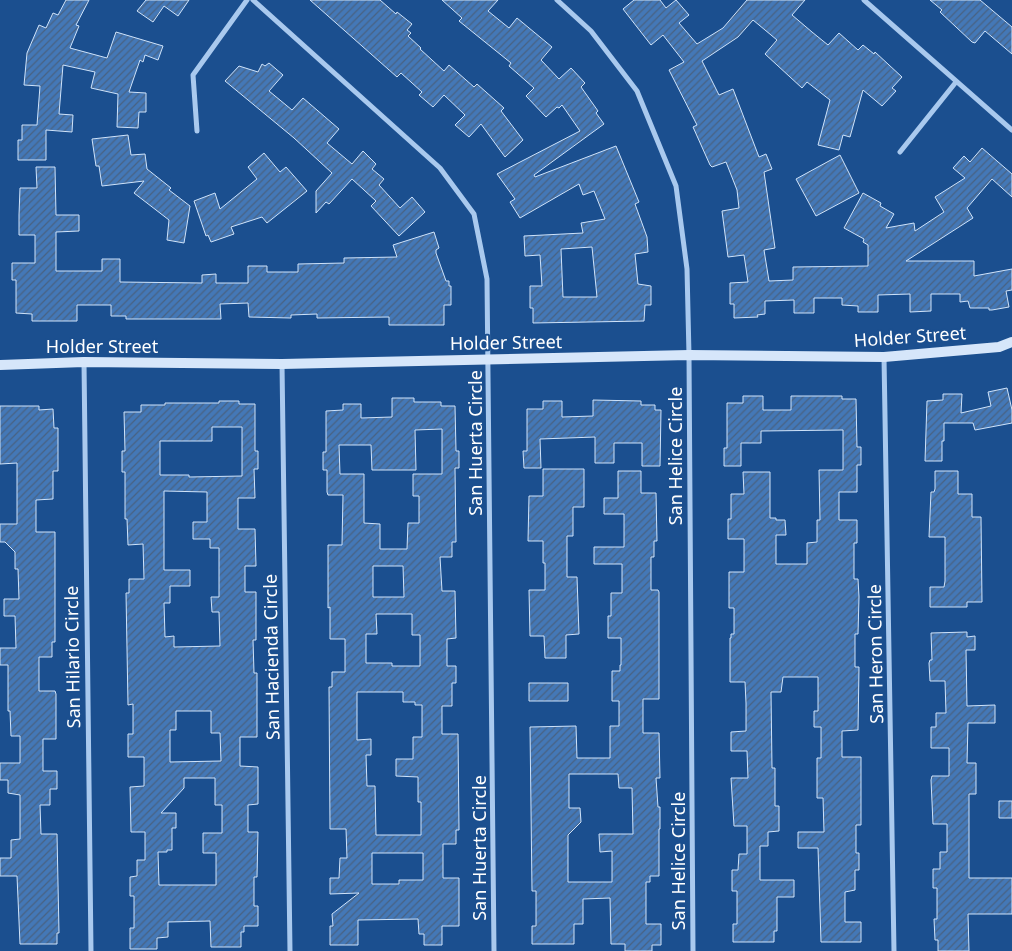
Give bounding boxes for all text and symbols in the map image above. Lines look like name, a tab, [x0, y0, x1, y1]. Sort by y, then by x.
street label: Holder Street	[853, 320, 967, 352]
street label: Holder Street	[450, 329, 563, 355]
street label: Holder Street	[46, 334, 159, 358]
street label: San Huerta Circle	[463, 370, 487, 516]
street label: San Helice Circle	[663, 387, 687, 525]
street label: San Hacienda Circle	[258, 574, 284, 740]
street label: San Heron Circle	[862, 584, 888, 724]
street label: San Hilario Circle	[59, 585, 85, 729]
street label: San Huerta Circle	[467, 775, 491, 921]
street label: San Helice Circle	[666, 792, 690, 930]

